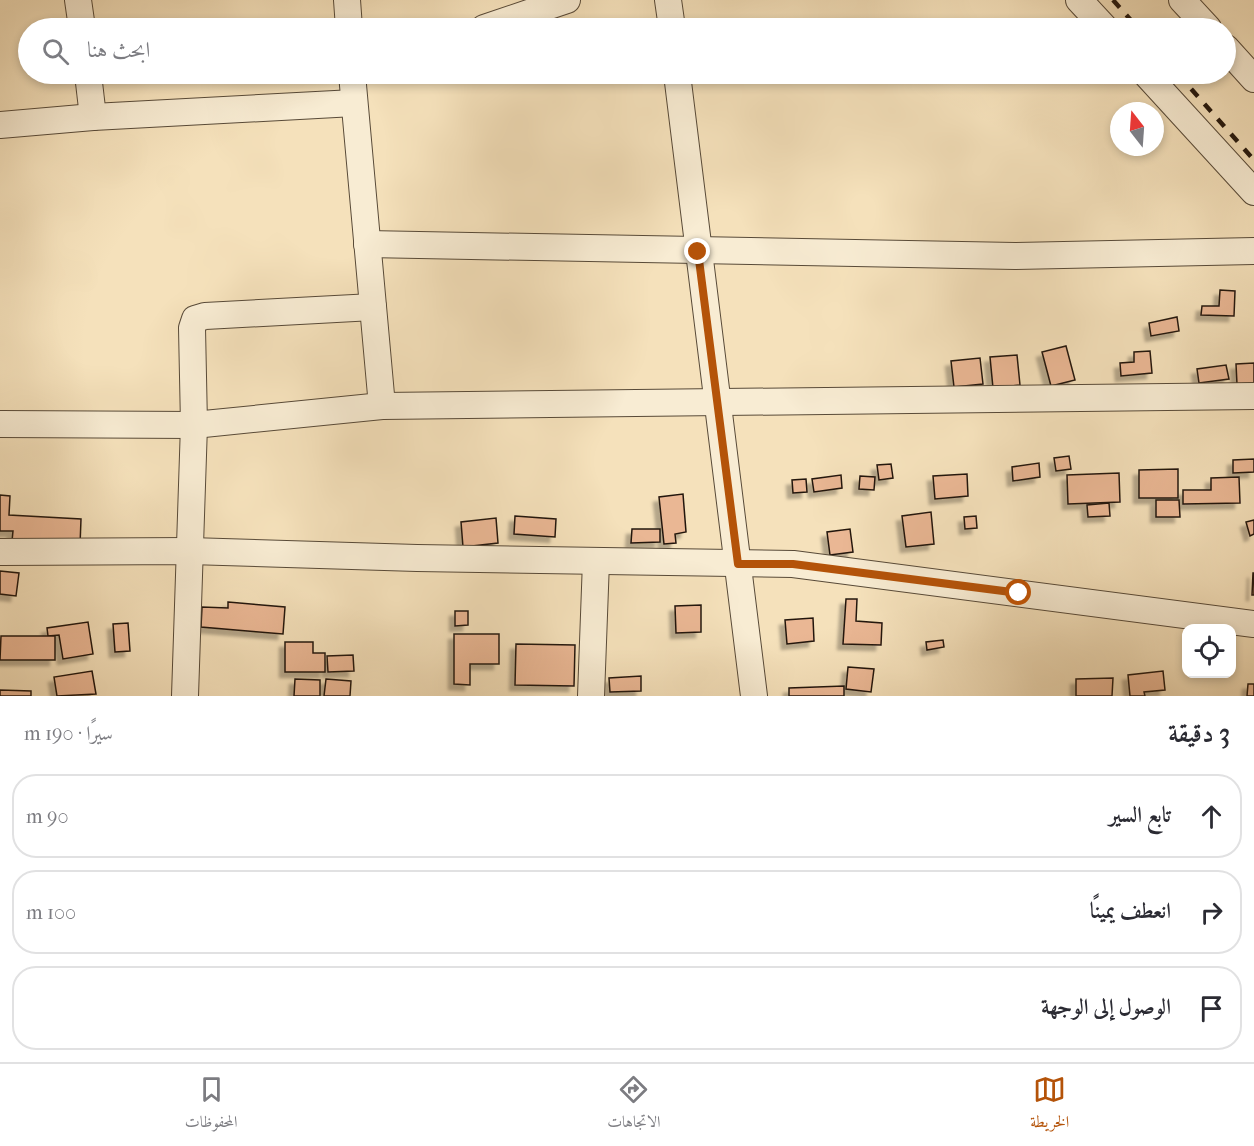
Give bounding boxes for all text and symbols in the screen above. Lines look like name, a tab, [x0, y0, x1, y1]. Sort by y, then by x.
search box	[18, 18, 1236, 84]
icon: search	[39, 35, 72, 68]
text: ابحث هنا	[87, 37, 150, 63]
north arrow	[1110, 102, 1164, 156]
route end	[684, 238, 710, 264]
route start	[1005, 579, 1031, 605]
map controls	[1182, 624, 1236, 678]
button: locate	[1182, 624, 1236, 678]
text: 3 دقيقة	[1168, 718, 1230, 749]
text: سيرًا · 190 m	[24, 722, 113, 745]
icon: ahead	[1195, 800, 1228, 833]
text: تابع السير	[1109, 802, 1171, 828]
text: 90 m	[26, 805, 68, 828]
icon: right	[1195, 896, 1228, 929]
text: انعطف يمينًا	[1090, 898, 1171, 924]
text: 100 m	[26, 901, 76, 924]
icon: arrive	[1195, 992, 1228, 1025]
text: الوصول إلى الوجهة	[1041, 994, 1171, 1020]
tab: المحفوظات	[185, 1073, 238, 1137]
tab: الاتجاهات	[607, 1073, 661, 1137]
tab: الخريطة	[1030, 1073, 1069, 1137]

